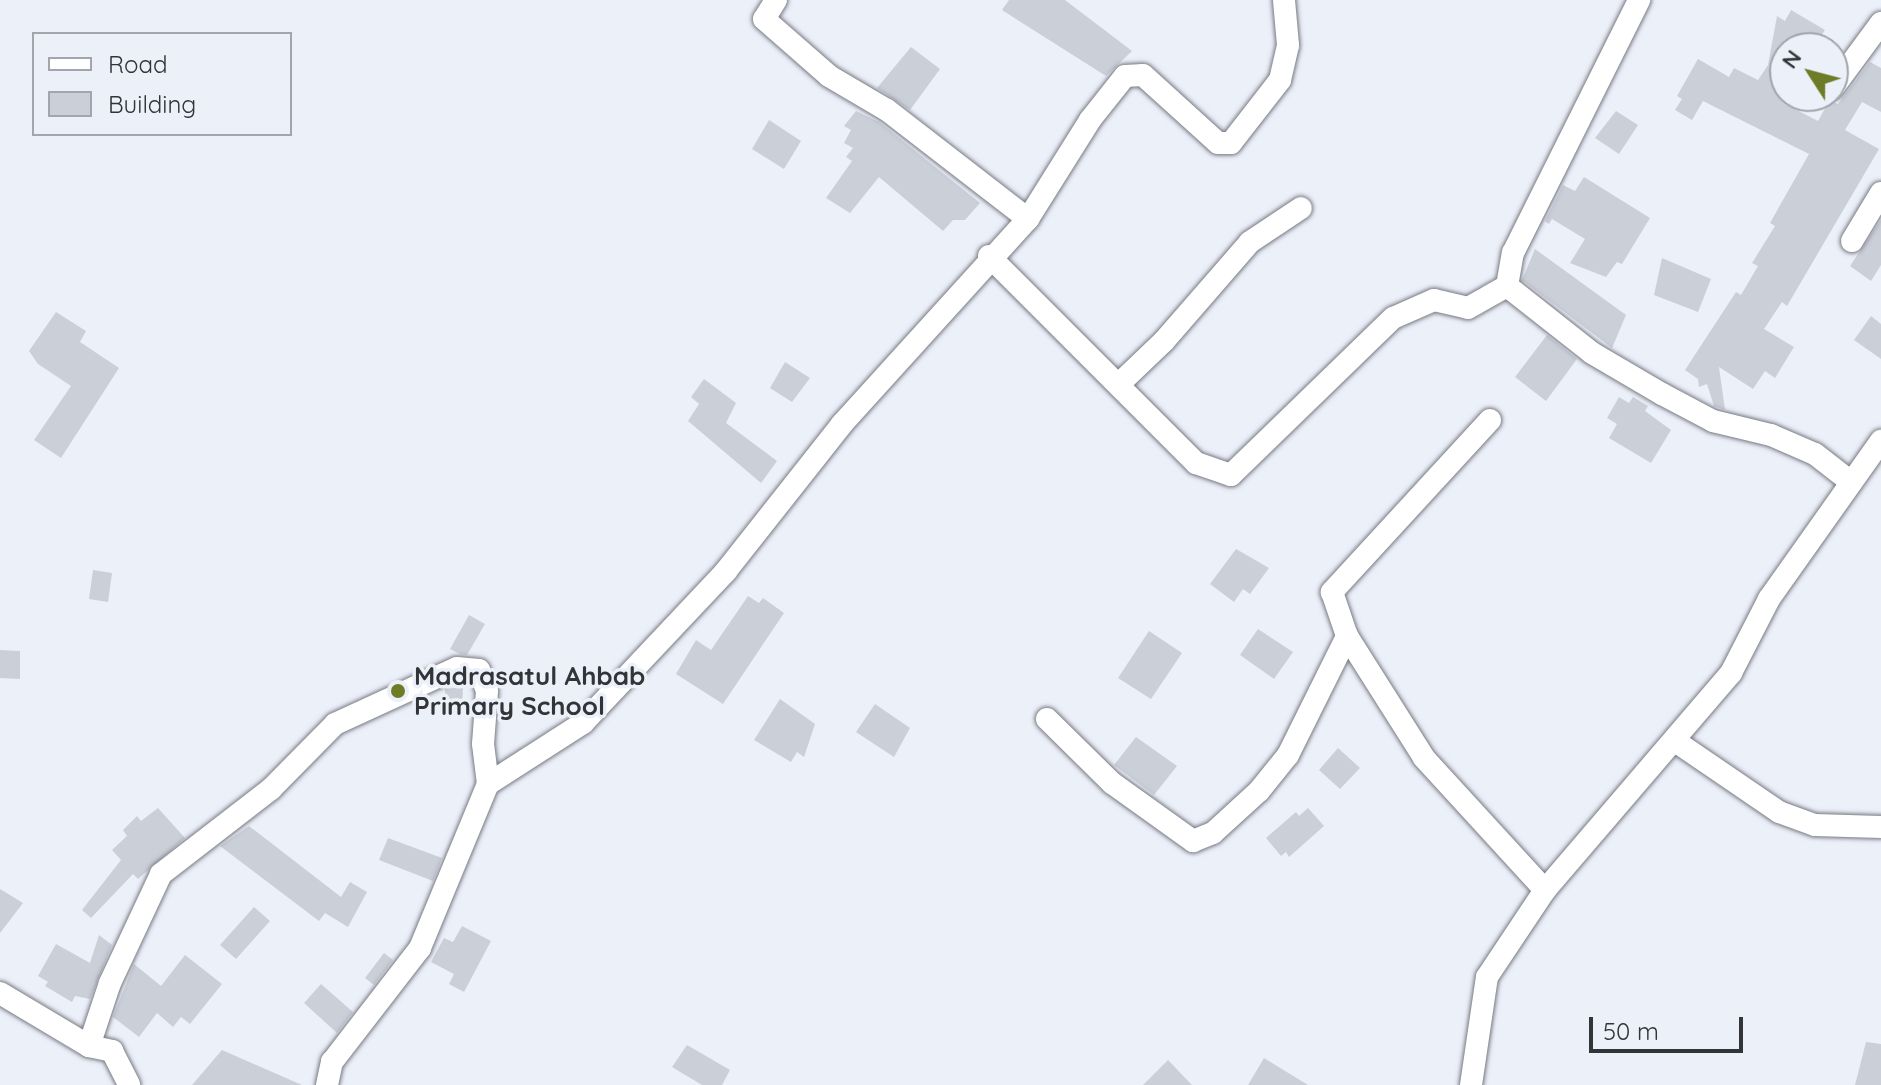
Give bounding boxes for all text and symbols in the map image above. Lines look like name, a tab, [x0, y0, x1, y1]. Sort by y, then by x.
legend	[32, 32, 292, 136]
north arrow	[1769, 32, 1849, 112]
text: N	[1775, 44, 1807, 74]
text: Road	[108, 49, 168, 79]
text: Building	[108, 89, 196, 119]
place label: Madrasatul Ahbab Primary School	[414, 660, 645, 722]
marker: Madrasatul Ahbab Primary School	[389, 682, 407, 700]
scale bar	[1593, 1001, 1747, 1051]
text: 50 m	[1603, 1016, 1659, 1046]

